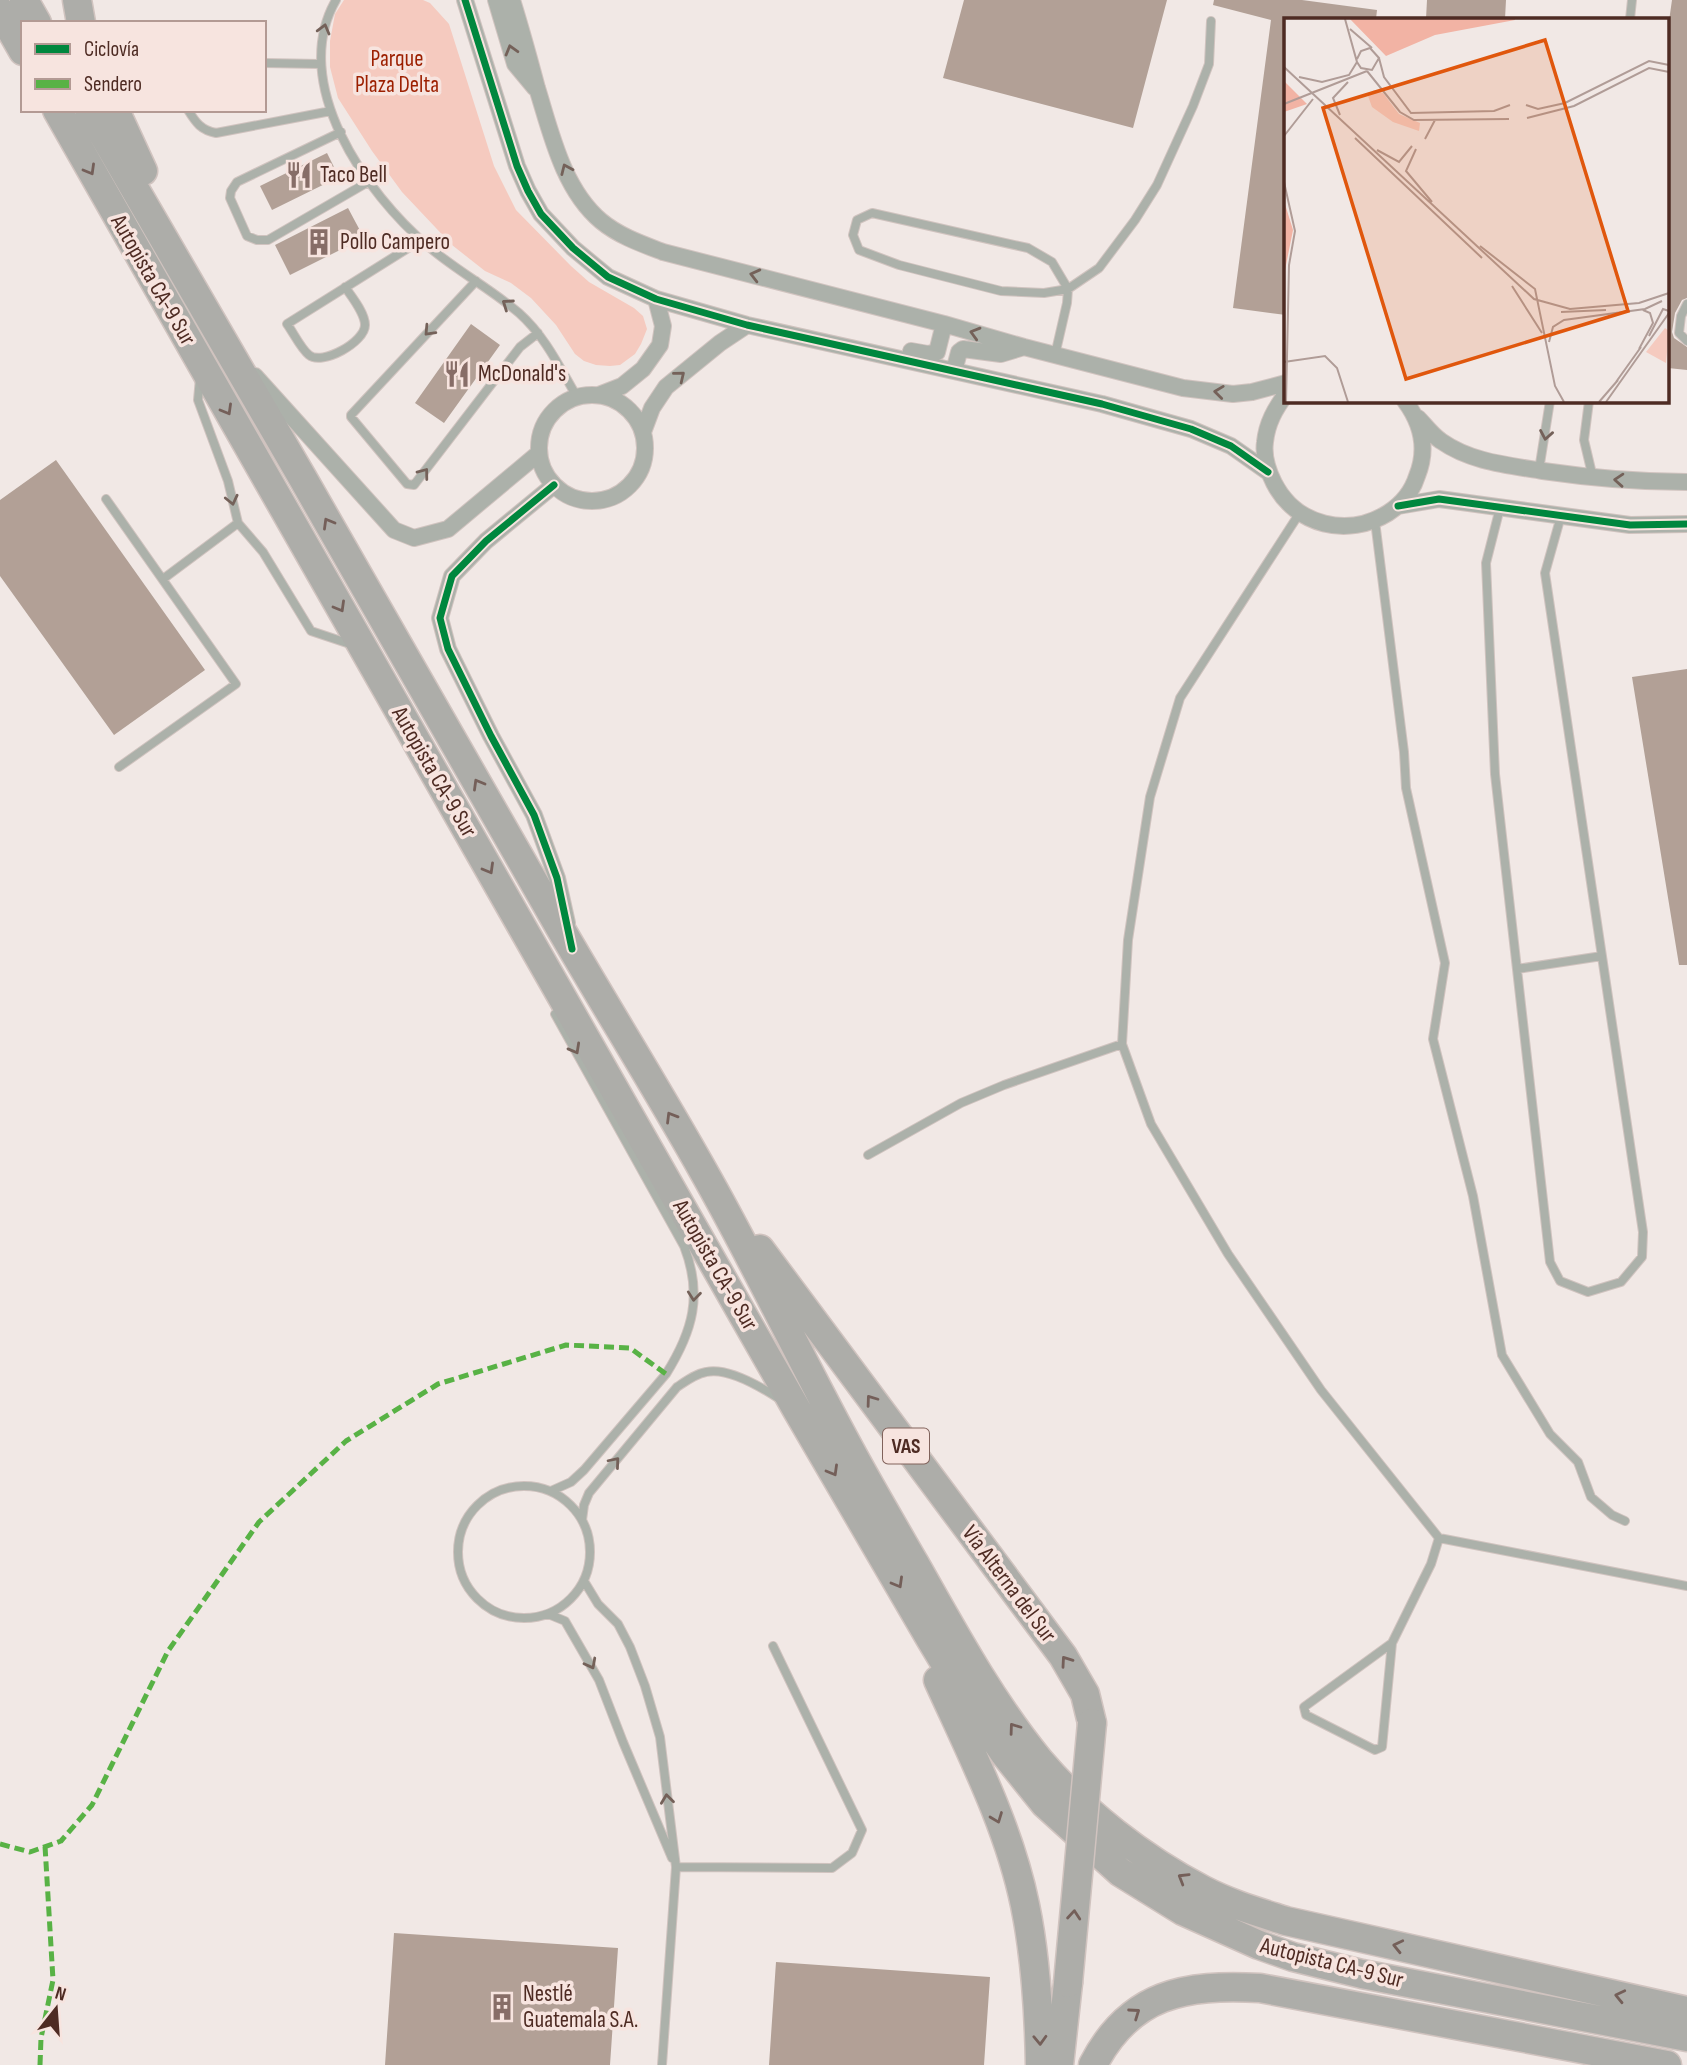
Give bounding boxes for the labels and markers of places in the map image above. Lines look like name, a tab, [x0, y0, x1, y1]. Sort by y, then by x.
restaurant icon: Taco Bell	[284, 160, 314, 190]
place label: Taco Bell	[320, 161, 387, 189]
building icon: Pollo Campero	[304, 227, 334, 257]
place label: Pollo Campero	[340, 228, 450, 256]
restaurant icon: McDonald's	[442, 359, 472, 389]
place label: McDonald's	[478, 360, 566, 388]
place label: Nestlé Guatemala S.A.	[523, 1980, 638, 2034]
building icon: Nestlé Guatemala S.A.	[487, 1992, 517, 2022]

